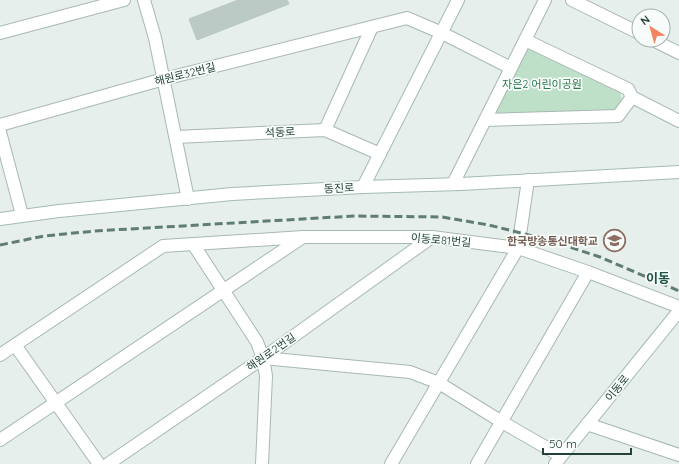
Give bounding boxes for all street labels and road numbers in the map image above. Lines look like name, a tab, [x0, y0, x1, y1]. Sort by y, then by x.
street label: 해원로32번길	[153, 60, 217, 88]
street label: 석동로	[264, 124, 296, 140]
street label: 동진로	[323, 180, 355, 196]
street label: 이동로81번길	[410, 230, 472, 250]
street label: 해원로2번길	[244, 330, 298, 374]
street label: 이동로	[602, 372, 632, 404]

